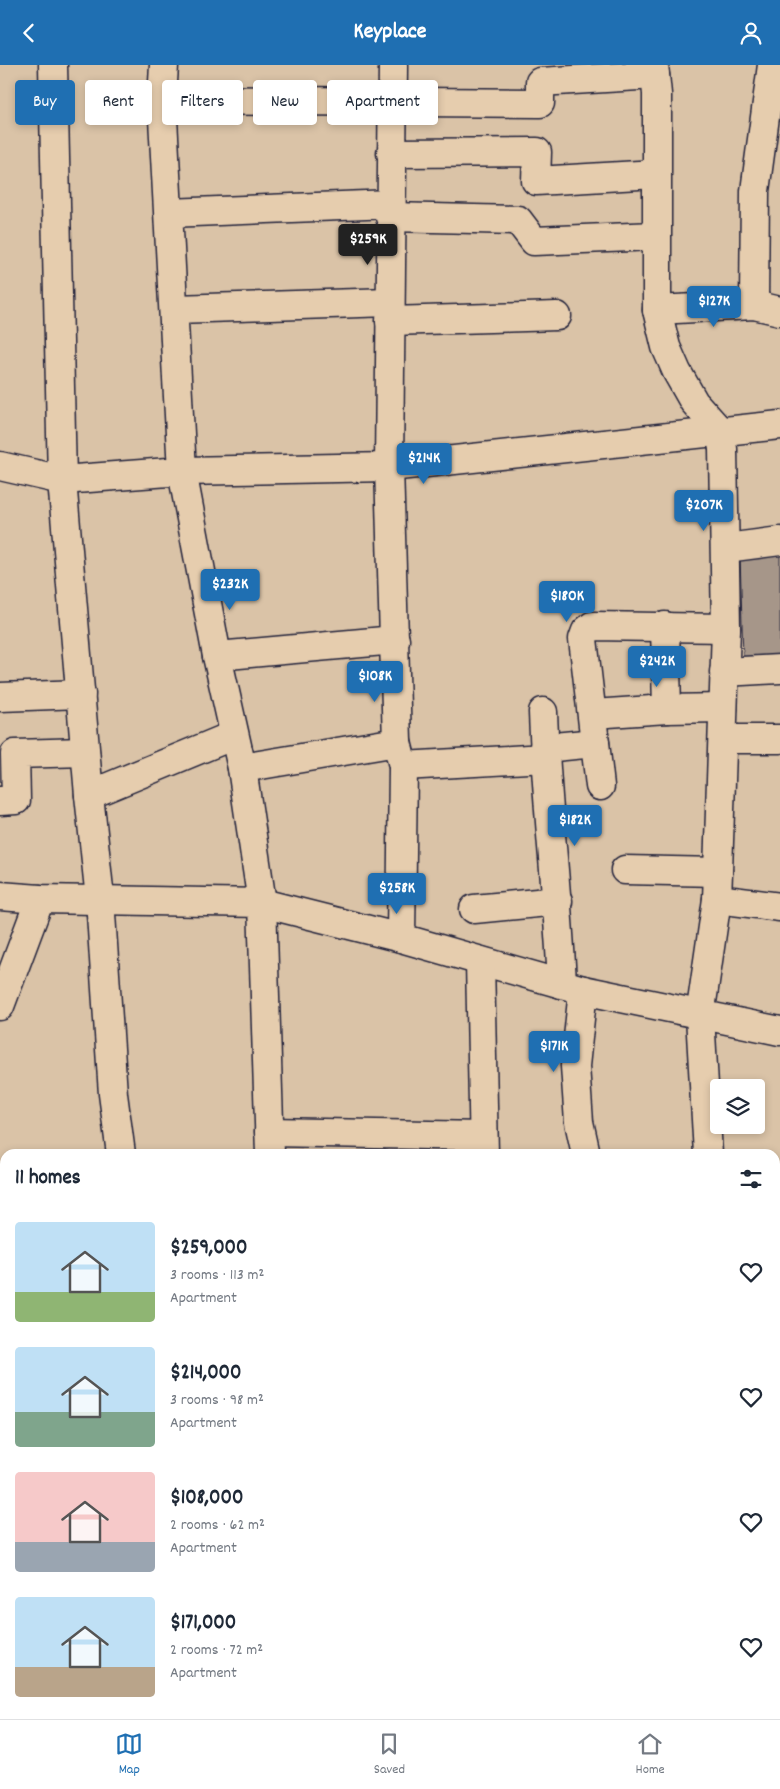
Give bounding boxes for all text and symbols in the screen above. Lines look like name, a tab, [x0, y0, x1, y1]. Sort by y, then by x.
text: Keyplace	[354, 17, 426, 48]
icon: back	[15, 19, 43, 47]
icon: person	[737, 19, 765, 47]
chip: Buy	[15, 80, 75, 125]
chip: Rent	[85, 80, 152, 125]
chip: Filters	[162, 80, 243, 125]
chip: New	[253, 80, 317, 125]
chip: Apartment	[327, 80, 438, 125]
pin: $259K	[333, 223, 403, 266]
text: $259K	[349, 228, 387, 251]
pin: $127K	[679, 285, 749, 328]
text: $127K	[698, 290, 730, 313]
pin: $214K	[389, 443, 459, 485]
text: $214K	[408, 447, 440, 470]
pin: $207K	[669, 489, 739, 532]
text: $207K	[685, 494, 723, 517]
pin: $232K	[195, 569, 265, 611]
text: $232K	[212, 573, 248, 596]
pin: $180K	[532, 581, 602, 623]
text: $180K	[550, 585, 584, 608]
pin: $242K	[622, 645, 692, 688]
text: $242K	[639, 650, 675, 673]
pin: $108K	[340, 661, 410, 703]
text: $108K	[358, 665, 392, 688]
pin: $182K	[540, 805, 610, 847]
text: $182K	[559, 809, 591, 832]
pin: $258K	[362, 873, 432, 915]
text: $258K	[379, 877, 415, 900]
pin: $171K	[519, 1031, 589, 1073]
text: $171K	[540, 1035, 568, 1058]
map controls	[710, 1079, 765, 1134]
button: layers	[710, 1079, 765, 1134]
text: 11 homes	[15, 1164, 80, 1194]
icon: filters	[737, 1165, 765, 1193]
text: $259,000	[170, 1234, 248, 1264]
icon: home	[55, 1242, 115, 1302]
icon: heart	[737, 1258, 765, 1286]
text: 3 rooms · 113 m²	[170, 1264, 264, 1287]
text: Apartment	[170, 1287, 237, 1310]
text: $214,000	[170, 1359, 241, 1389]
icon: home	[55, 1367, 115, 1427]
icon: heart	[737, 1383, 765, 1411]
text: 3 rooms · 98 m²	[170, 1389, 264, 1412]
text: Apartment	[170, 1412, 237, 1435]
text: $108,000	[170, 1484, 243, 1514]
icon: home	[55, 1492, 115, 1552]
icon: heart	[737, 1508, 765, 1536]
text: 2 rooms · 62 m²	[170, 1514, 265, 1537]
text: Apartment	[170, 1537, 237, 1560]
text: $171,000	[170, 1609, 236, 1639]
icon: home	[55, 1617, 115, 1677]
icon: heart	[737, 1633, 765, 1661]
text: 2 rooms · 72 m²	[170, 1639, 263, 1662]
text: Apartment	[170, 1662, 237, 1685]
tab: Map	[115, 1730, 143, 1780]
tab: Saved	[374, 1730, 405, 1780]
tab: Home	[636, 1730, 665, 1780]

